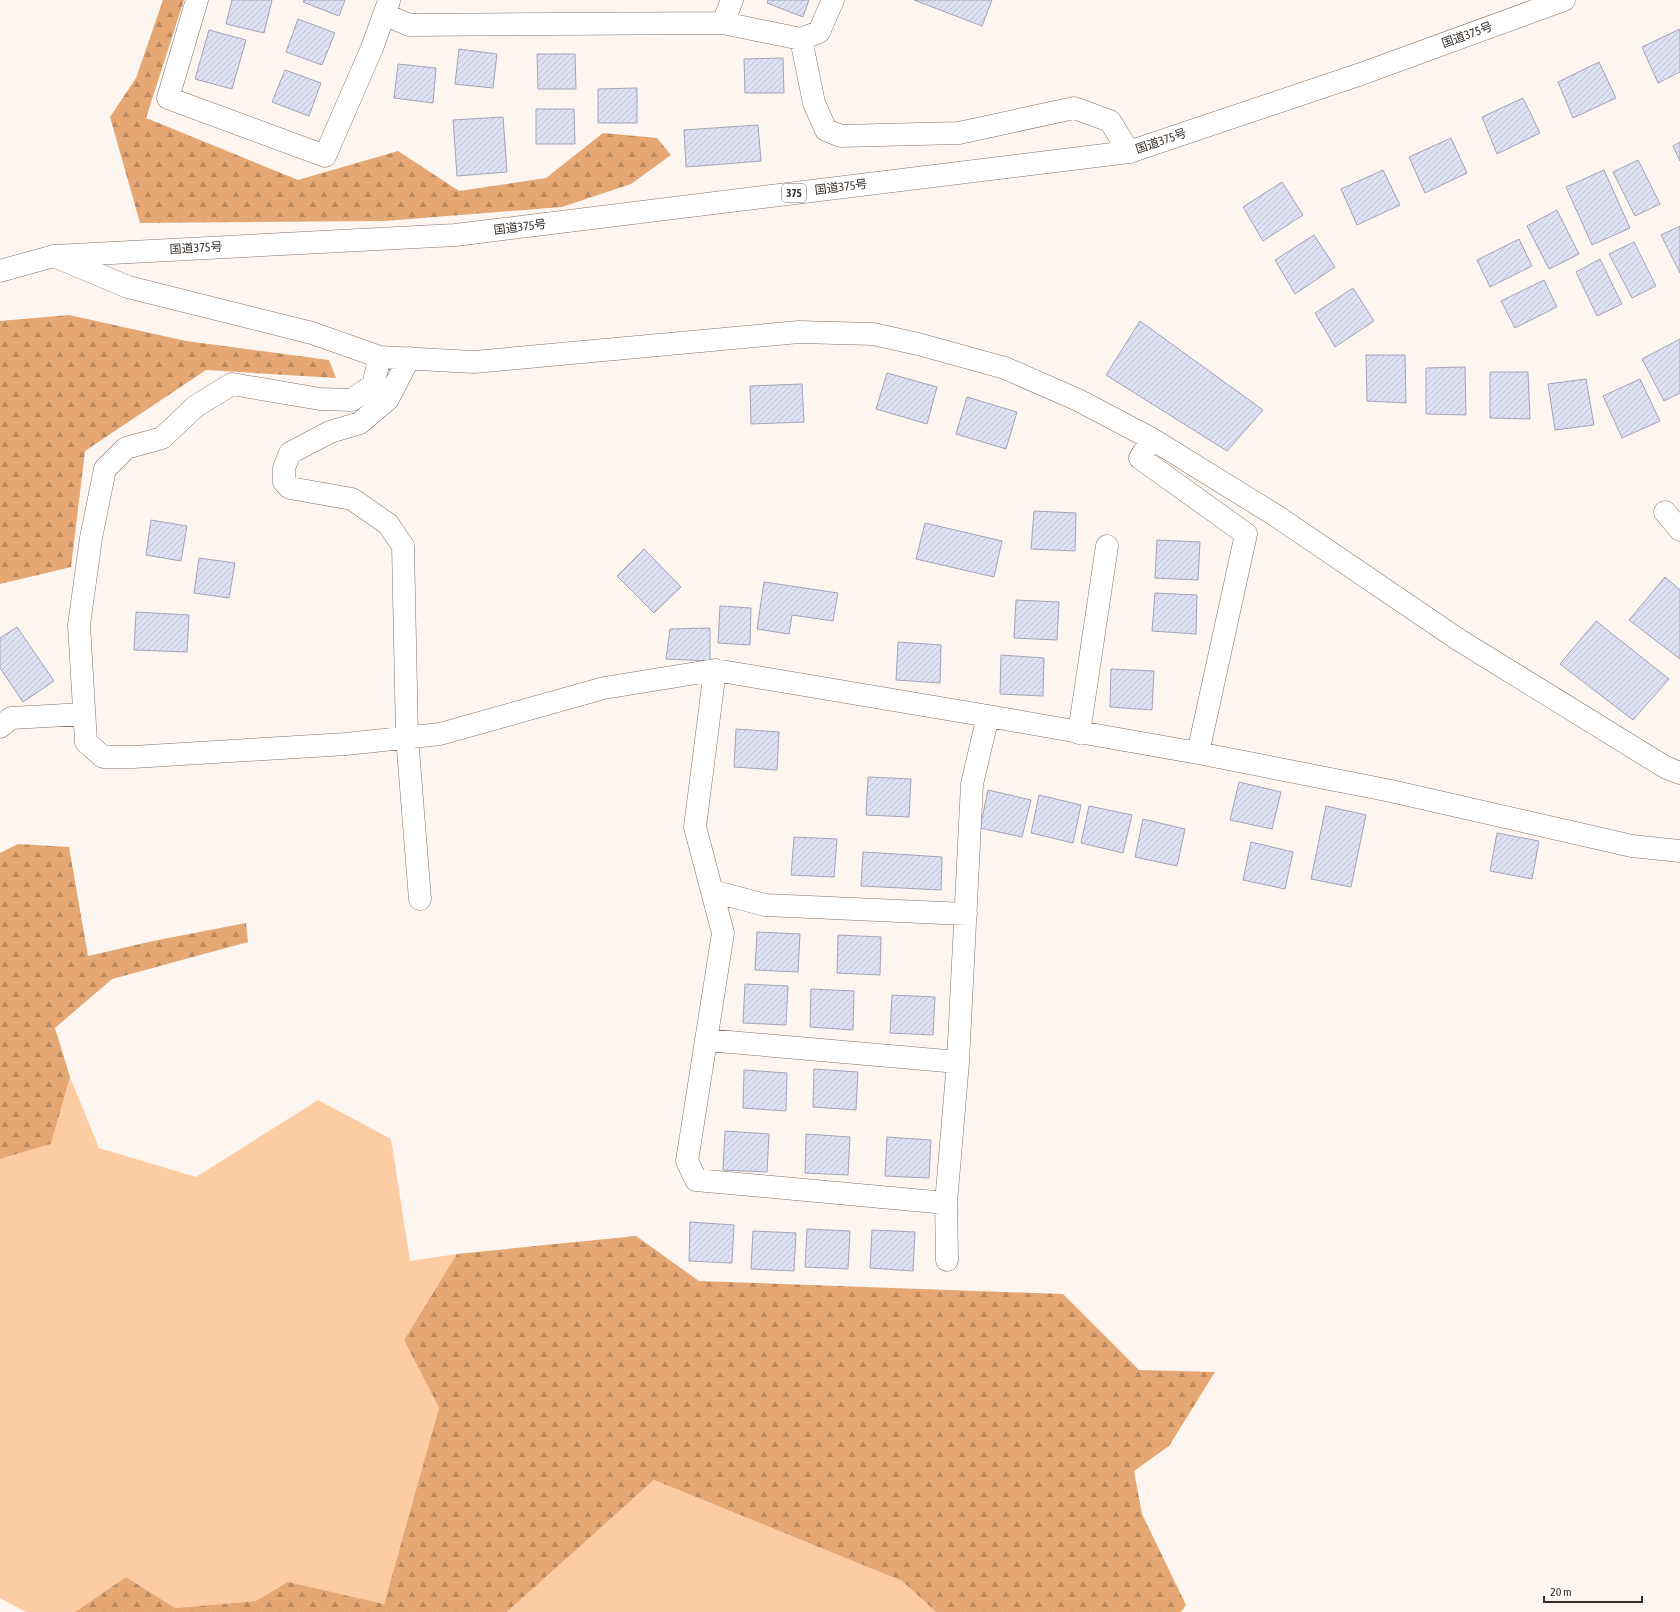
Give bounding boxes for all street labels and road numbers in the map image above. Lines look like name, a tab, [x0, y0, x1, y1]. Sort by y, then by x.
street label: 国道375号	[1440, 19, 1494, 51]
street label: 国道375号	[1134, 126, 1188, 156]
street label: 国道375号	[814, 177, 868, 197]
road number: 375	[782, 184, 806, 202]
street label: 国道375号	[493, 217, 547, 237]
street label: 国道375号	[169, 240, 223, 256]

